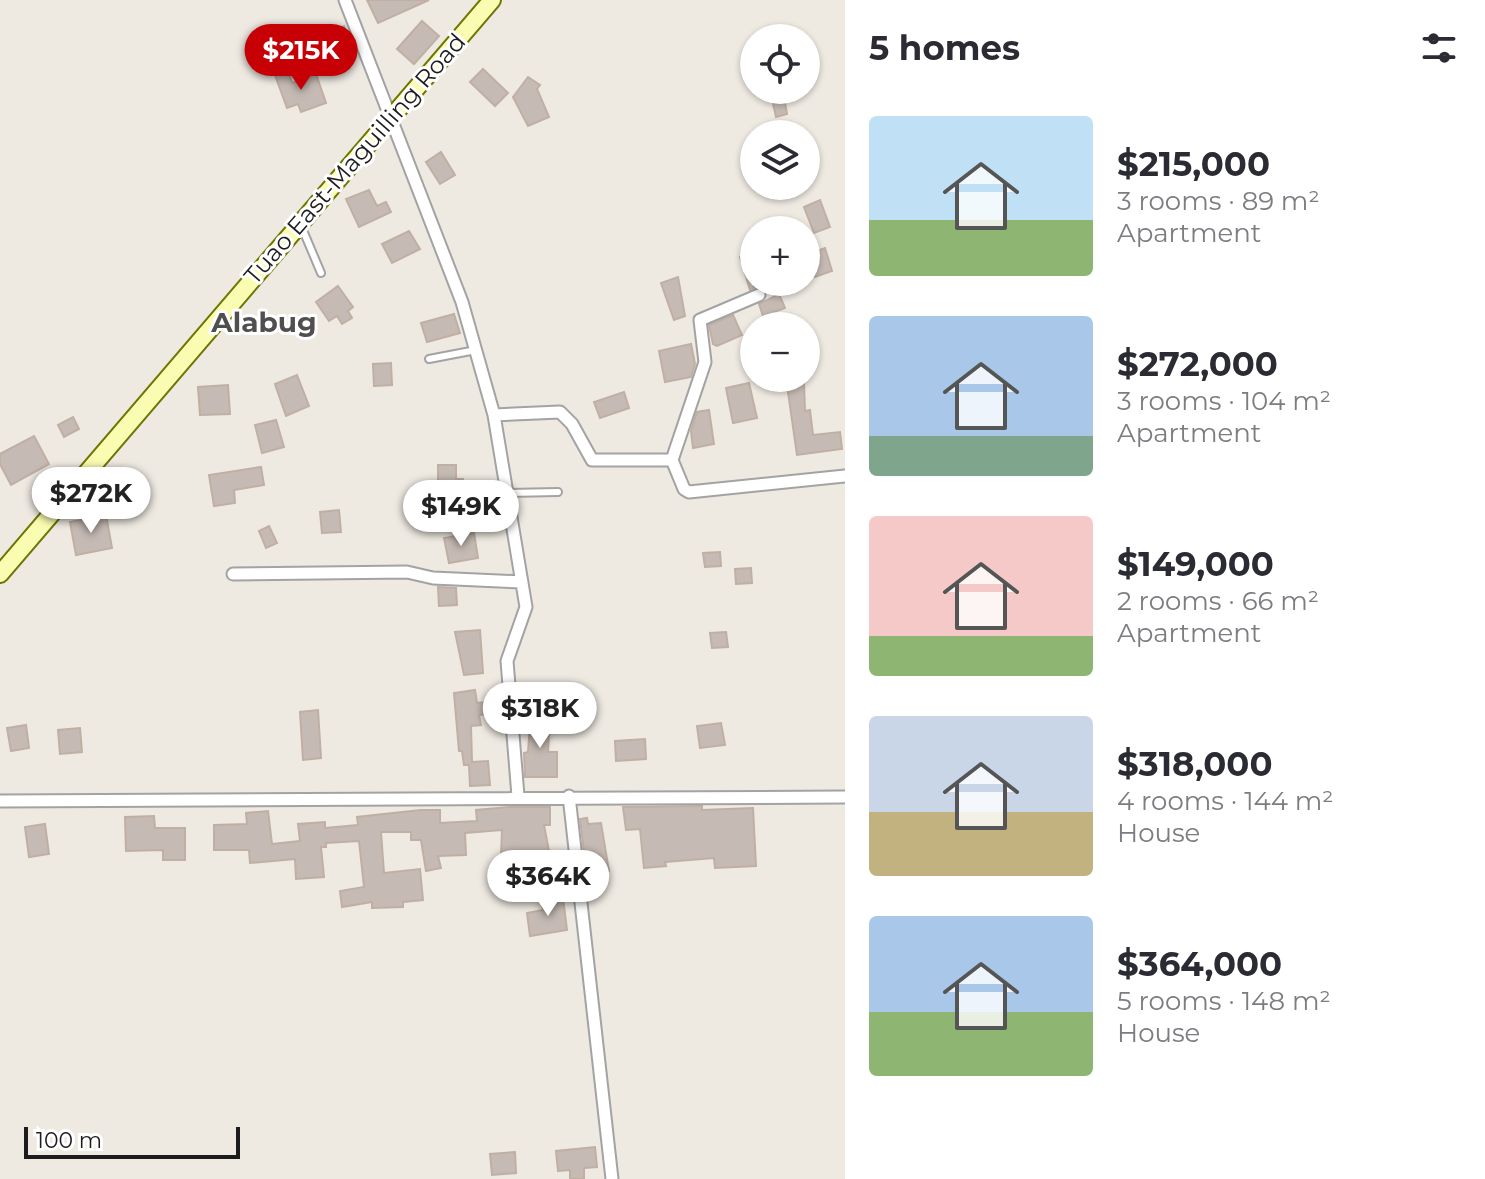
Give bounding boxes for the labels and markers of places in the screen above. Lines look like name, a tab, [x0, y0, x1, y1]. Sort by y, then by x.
pin: $215K	[245, 24, 357, 92]
pin: $272K	[35, 467, 147, 535]
pin: $149K	[405, 480, 517, 548]
pin: $318K	[484, 682, 596, 750]
pin: $364K	[492, 850, 604, 918]

